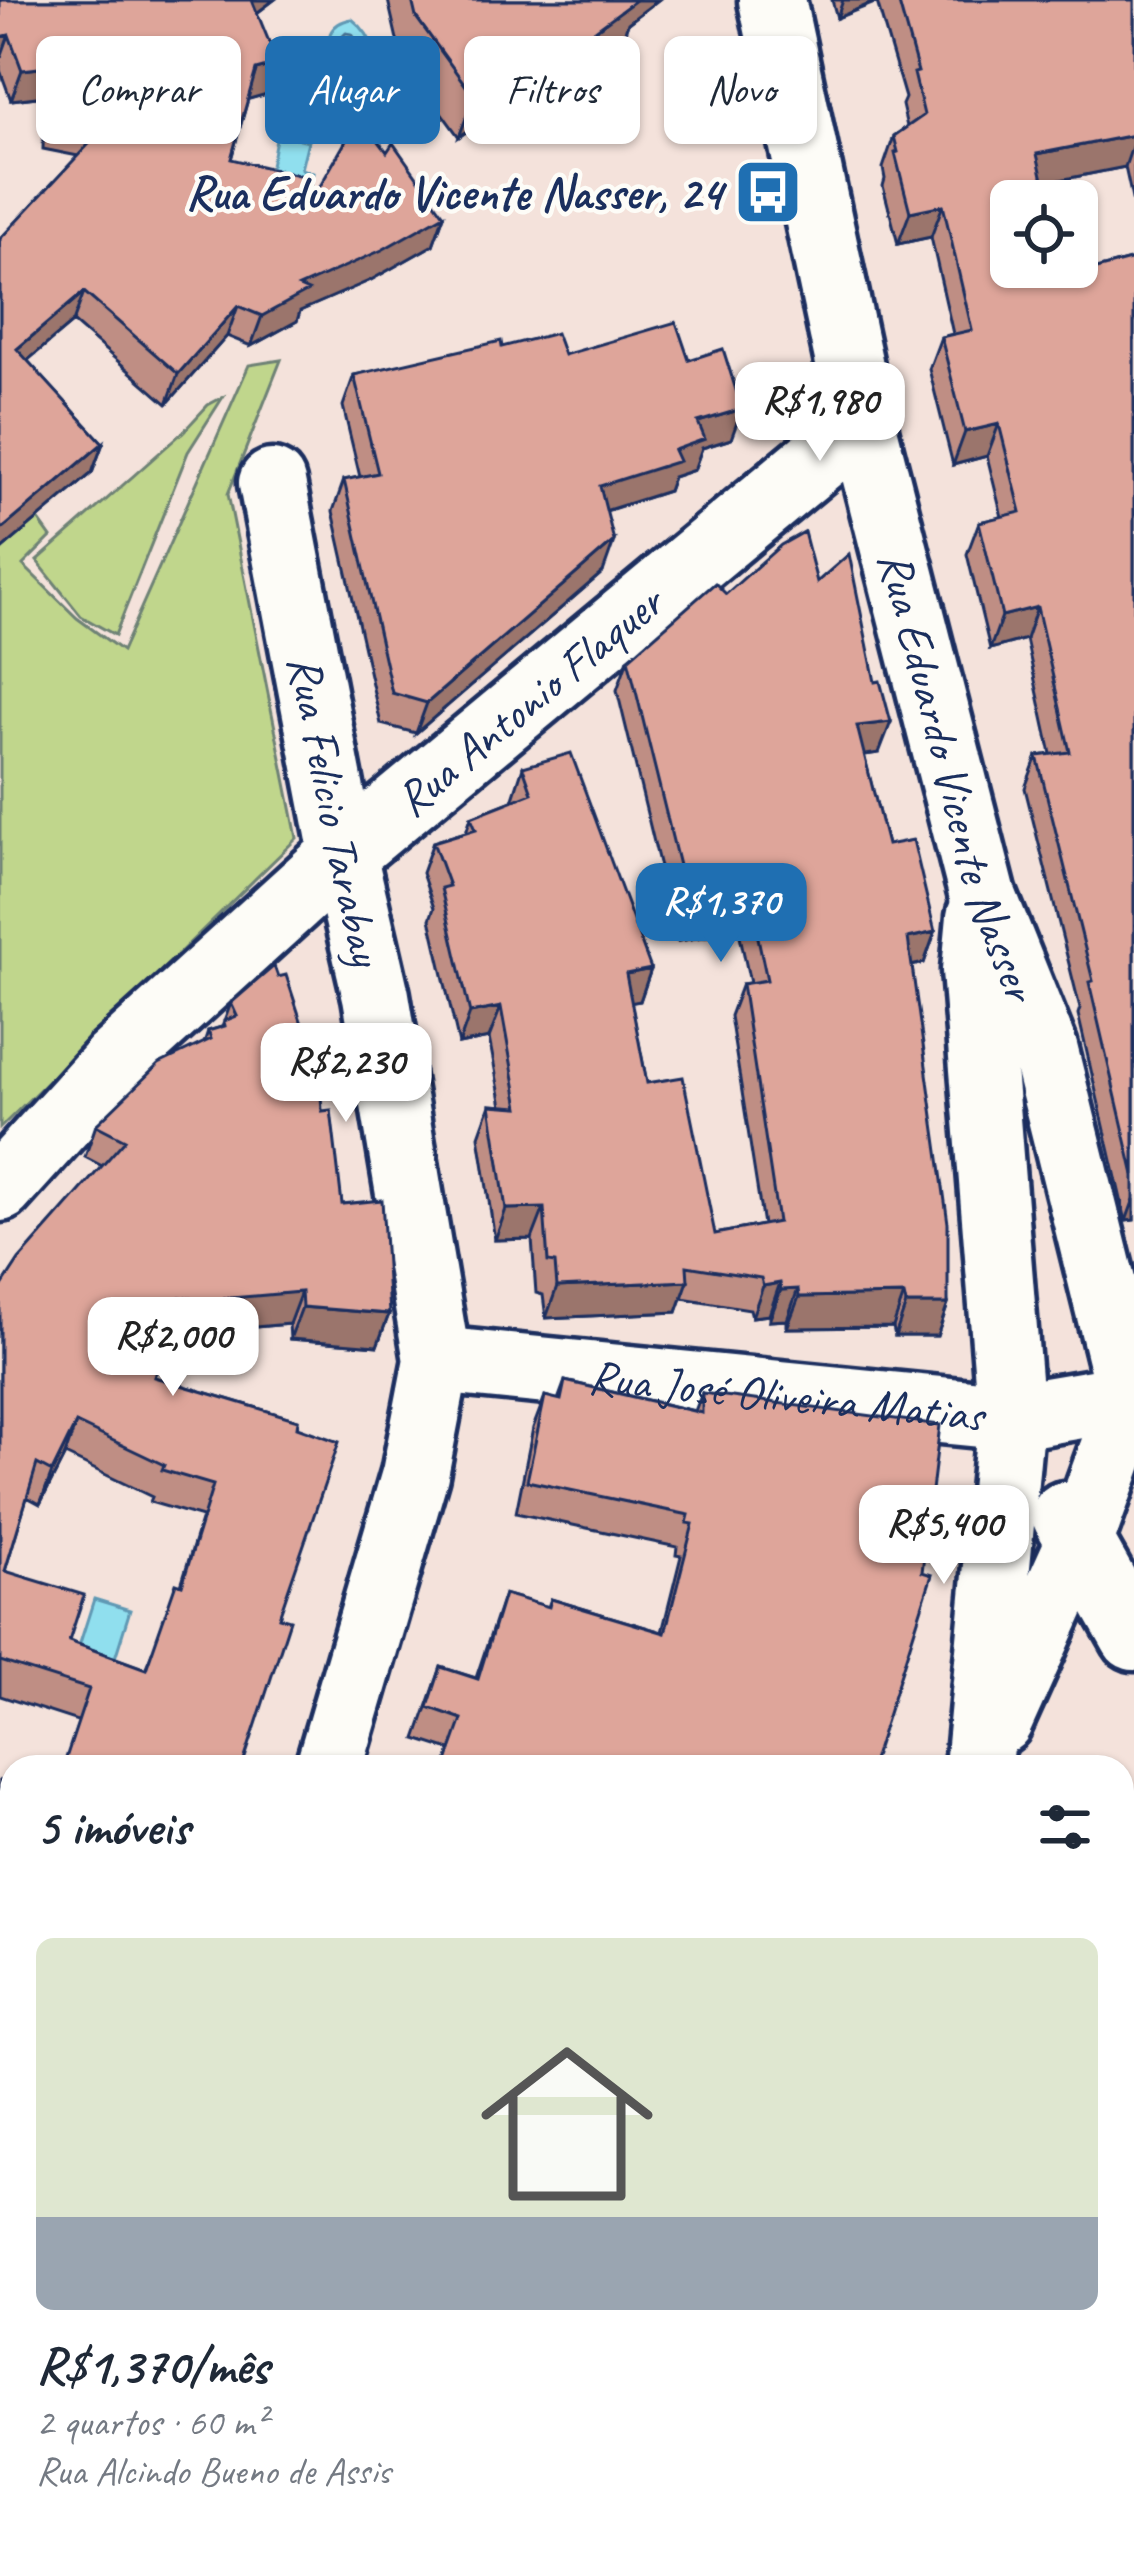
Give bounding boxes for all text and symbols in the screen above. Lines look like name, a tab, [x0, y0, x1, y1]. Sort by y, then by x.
chip: Comprar	[36, 36, 241, 144]
chip: Alugar	[265, 36, 440, 144]
chip: Filtros	[464, 36, 640, 144]
chip: Novo	[664, 36, 817, 144]
bus stop icon: Rua Eduardo Vicente Nasser, 24	[733, 157, 803, 227]
place label: Rua Eduardo Vicente Nasser, 24	[186, 163, 727, 223]
map controls	[990, 180, 1098, 288]
button: locate	[990, 180, 1098, 288]
pin: R$1,980	[709, 362, 931, 464]
text: R$1,980	[762, 376, 878, 425]
street label: Rua Eduardo Vicente Nasser	[865, 545, 1052, 1013]
street label: Rua Antonio Flaquer	[383, 570, 678, 829]
street label: Rua Felicio Tarabay	[275, 650, 398, 974]
pin: R$1,370	[610, 863, 832, 965]
text: R$1,370	[663, 877, 779, 926]
pin: R$2,230	[235, 1023, 457, 1125]
text: R$2,230	[288, 1037, 404, 1086]
pin: R$2,000	[62, 1297, 284, 1399]
text: R$2,000	[115, 1311, 231, 1360]
street label: Rua José Oliveira Matias	[586, 1346, 990, 1445]
pin: R$5,400	[833, 1485, 1055, 1587]
text: R$5,400	[886, 1499, 1002, 1548]
icon: filters	[1032, 1794, 1098, 1860]
text: 5 imóveis	[36, 1795, 189, 1859]
icon: home	[459, 2016, 675, 2232]
text: R$1,370/mês	[36, 2334, 269, 2398]
text: 2 quartos · 60 m²	[36, 2398, 266, 2447]
text: Rua Alcindo Bueno de Assis	[36, 2447, 390, 2496]

